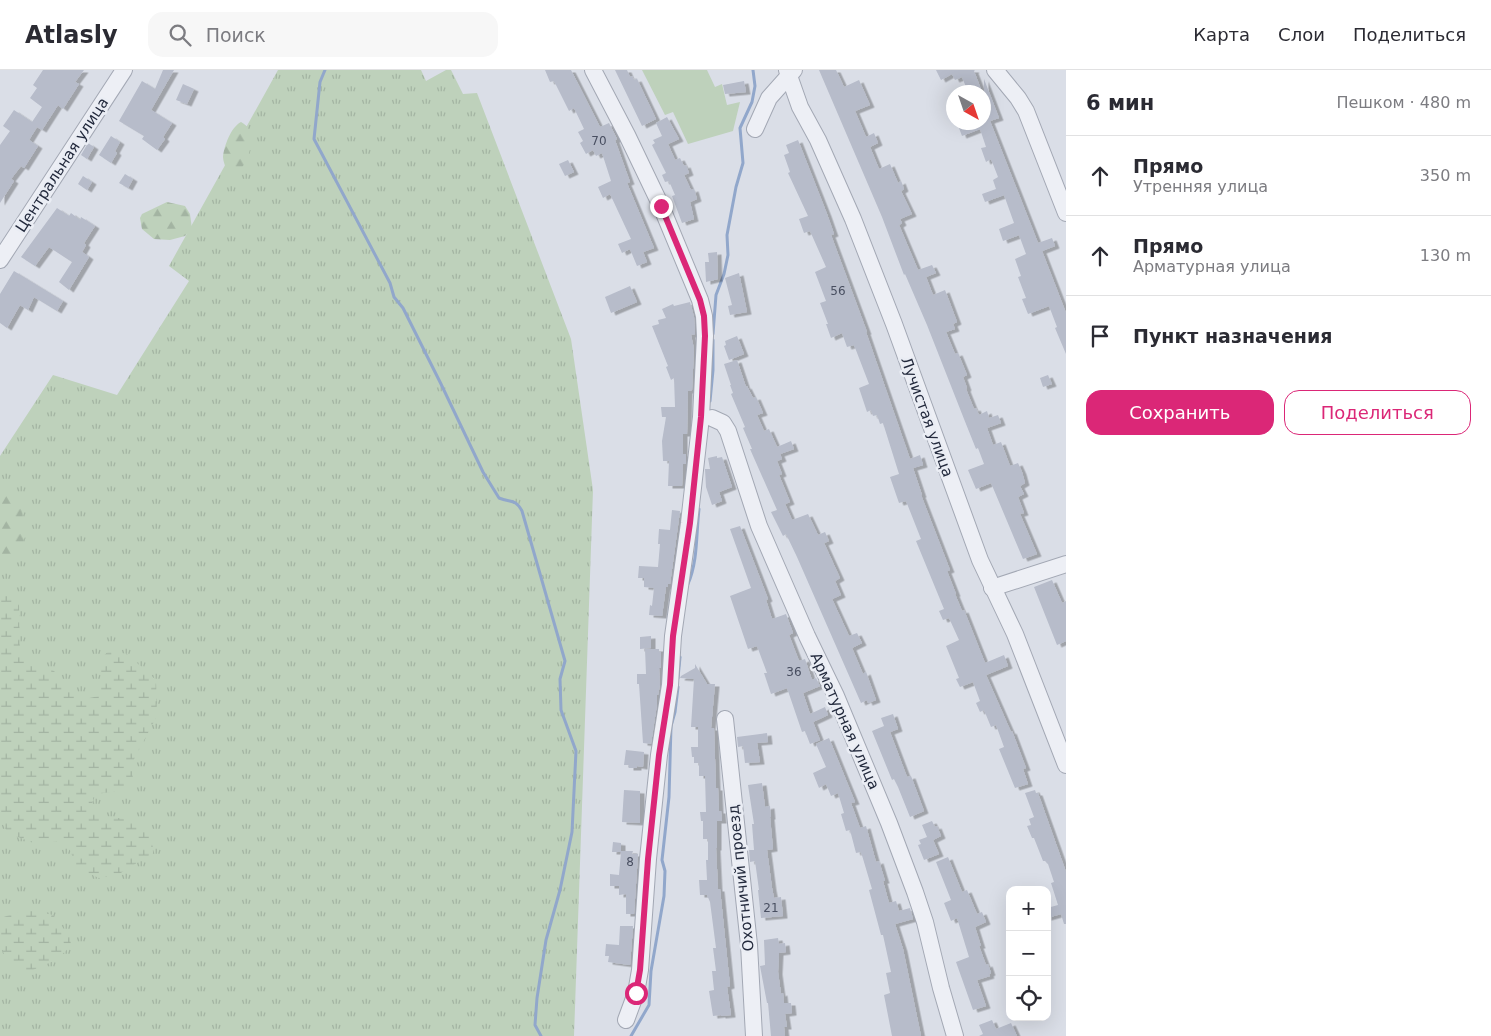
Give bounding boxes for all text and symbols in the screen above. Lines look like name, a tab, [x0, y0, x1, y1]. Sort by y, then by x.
search box	[148, 12, 498, 57]
text: Atlasly	[25, 21, 118, 49]
icon: search	[166, 21, 194, 49]
text: Поиск	[206, 24, 266, 46]
text: Карта	[1193, 24, 1250, 45]
text: Слои	[1278, 24, 1325, 45]
text: Поделиться	[1353, 24, 1466, 45]
north arrow	[946, 85, 991, 130]
text: 6 мин	[1086, 91, 1154, 115]
text: Пешком · 480 m	[1336, 93, 1471, 112]
street label: Центральная улица	[12, 94, 112, 236]
house number: 70	[591, 134, 607, 148]
text: Прямо	[1133, 155, 1203, 177]
icon: ahead	[1086, 162, 1114, 190]
text: 350 m	[1420, 166, 1471, 185]
text: Утренняя улица	[1133, 177, 1268, 196]
route end	[650, 195, 673, 218]
text: Прямо	[1133, 235, 1203, 257]
icon: ahead	[1086, 242, 1114, 270]
text: 130 m	[1420, 246, 1471, 265]
text: Арматурная улица	[1133, 257, 1291, 276]
house number: 56	[830, 284, 846, 298]
icon: arrive	[1086, 322, 1114, 350]
text: Пункт назначения	[1133, 325, 1332, 347]
street label: Лучистая улица	[897, 355, 957, 479]
button: Сохранить	[1086, 390, 1274, 435]
button: Поделиться	[1284, 390, 1471, 435]
street label: Арматурная улица	[807, 650, 883, 792]
house number: 36	[786, 665, 802, 679]
street label: Охотничий проезд	[724, 804, 758, 952]
house number: 8	[626, 855, 634, 869]
map controls	[1006, 886, 1051, 1021]
button: +	[1006, 886, 1051, 931]
house number: 21	[763, 901, 779, 915]
button: −	[1006, 931, 1051, 976]
button: locate	[1006, 976, 1051, 1021]
route start	[625, 982, 648, 1005]

